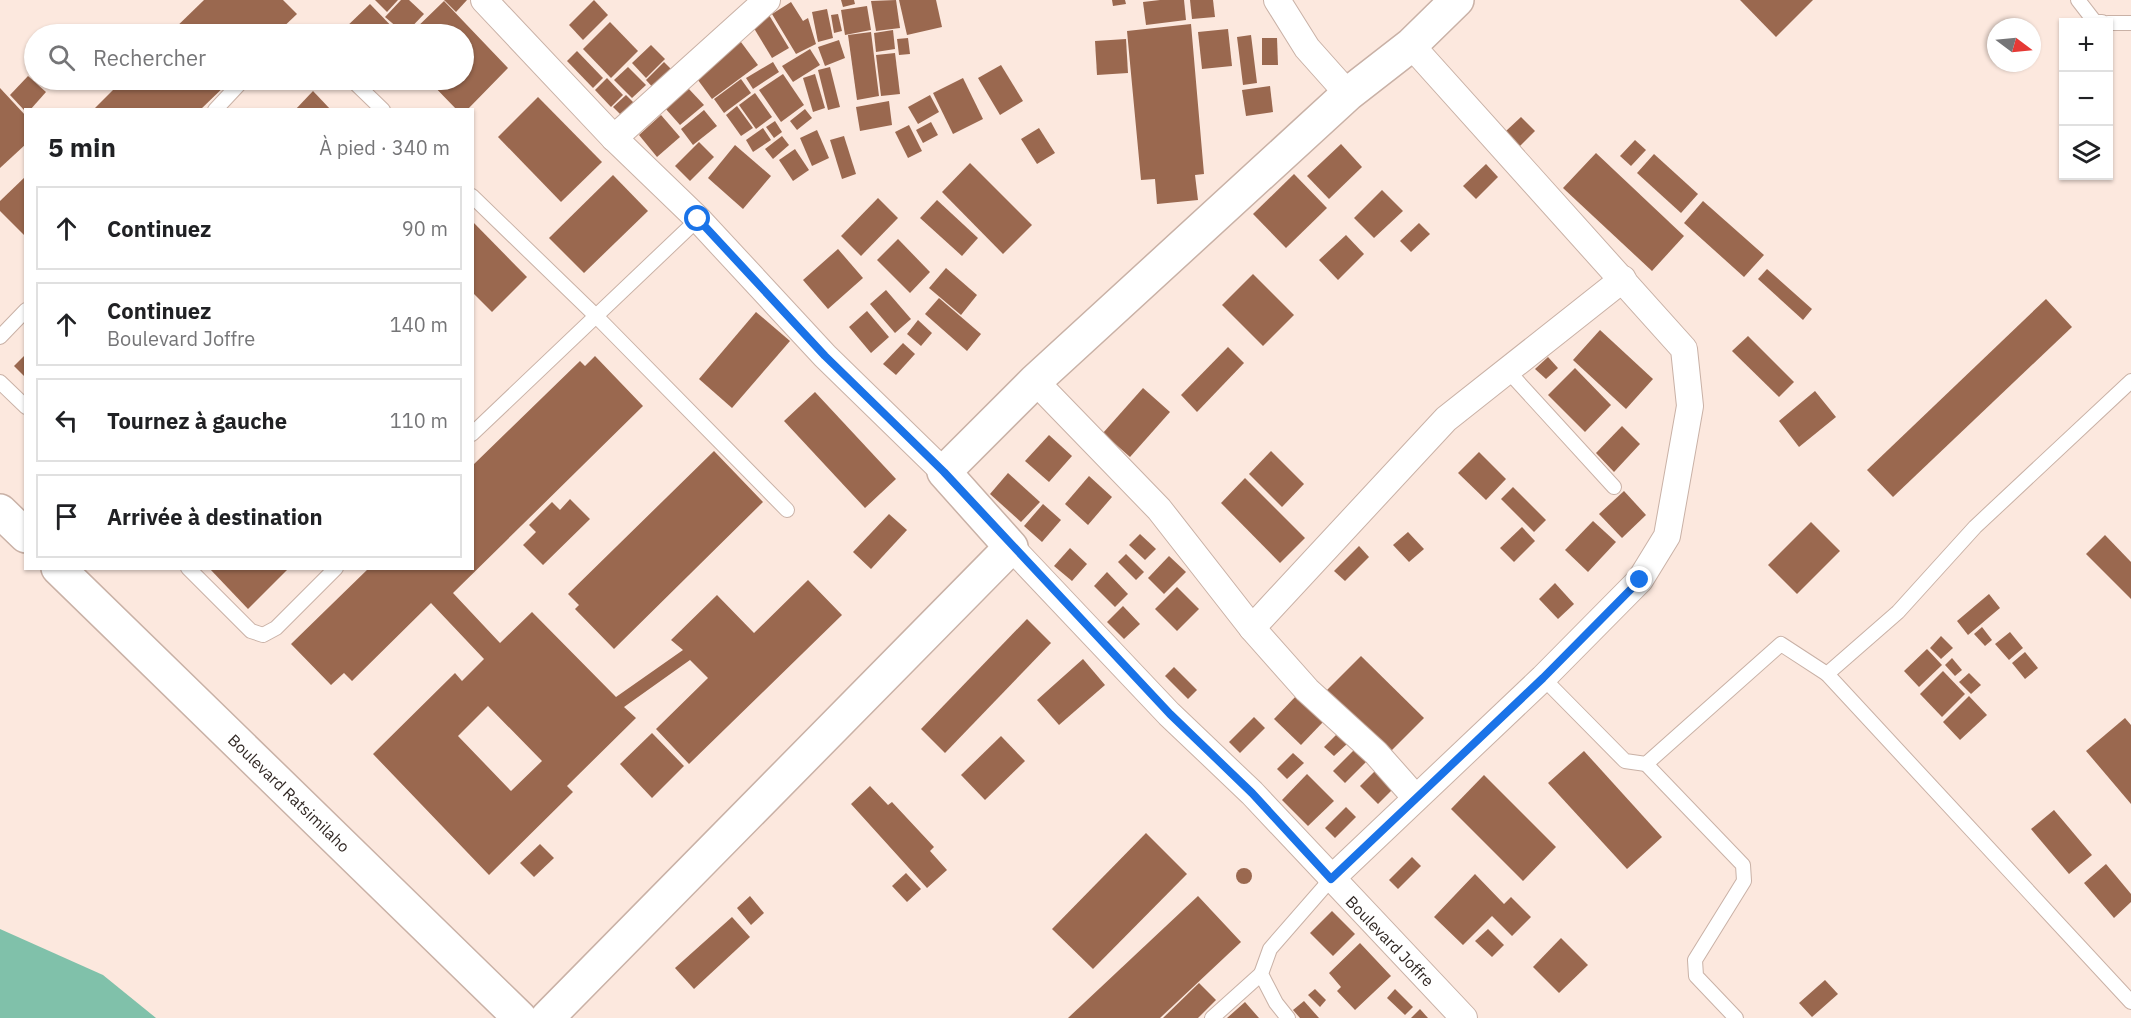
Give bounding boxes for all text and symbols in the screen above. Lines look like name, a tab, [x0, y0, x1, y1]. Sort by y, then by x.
north arrow	[1987, 18, 2041, 72]
map controls	[2059, 18, 2113, 180]
button: +	[2059, 18, 2113, 72]
search box	[24, 24, 474, 90]
icon: search	[45, 41, 78, 74]
text: Rechercher	[93, 43, 206, 72]
button: −	[2059, 72, 2113, 126]
button: layers	[2059, 126, 2113, 180]
text: 5 min	[48, 130, 116, 164]
text: À pied · 340 m	[319, 134, 450, 161]
route start	[684, 205, 710, 231]
icon: ahead	[50, 212, 83, 245]
text: Continuez	[107, 214, 211, 243]
text: 90 m	[402, 215, 448, 242]
text: Continuez	[107, 296, 211, 325]
icon: ahead	[50, 308, 83, 341]
text: 140 m	[390, 311, 448, 338]
text: Boulevard Joffre	[107, 325, 255, 352]
icon: left	[50, 404, 83, 437]
text: Tournez à gauche	[107, 406, 287, 435]
text: 110 m	[390, 407, 448, 434]
icon: arrive	[50, 500, 83, 533]
text: Arrivée à destination	[107, 502, 323, 531]
route end	[1626, 566, 1652, 592]
street label: Boulevard Ratsimilaho	[224, 730, 354, 856]
street label: Boulevard Joffre	[1342, 891, 1439, 991]

